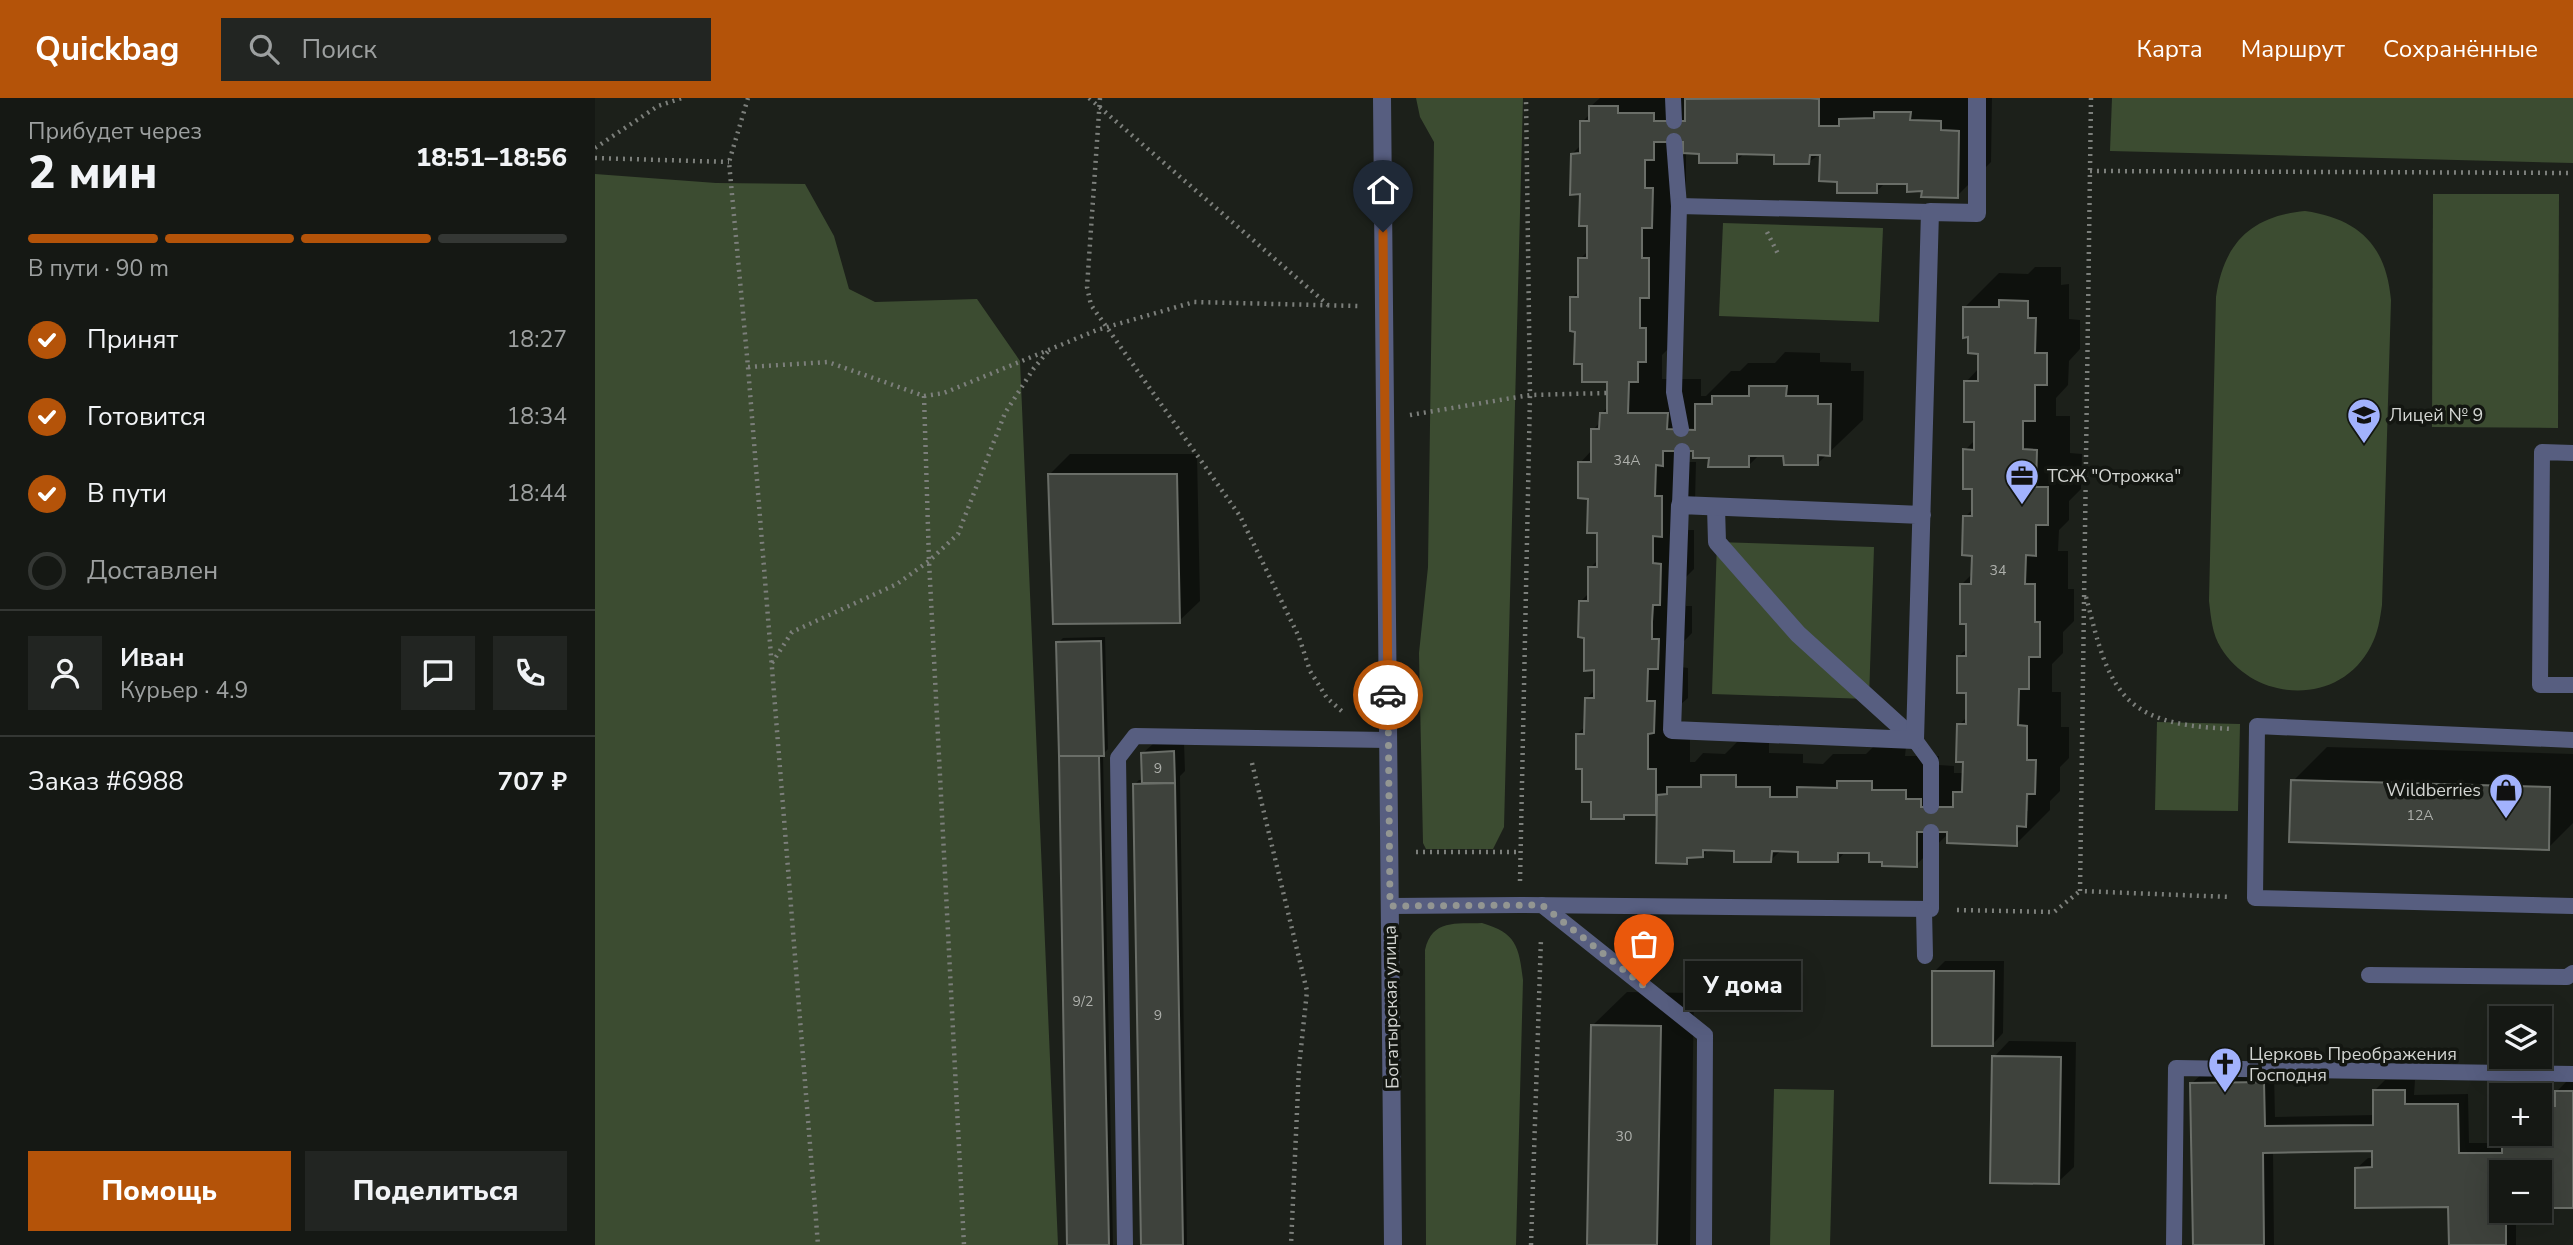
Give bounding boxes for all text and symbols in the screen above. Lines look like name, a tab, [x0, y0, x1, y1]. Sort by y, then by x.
search box	[221, 18, 711, 81]
text: Quickbag	[35, 27, 179, 72]
icon: search	[245, 30, 283, 68]
text: Поиск	[301, 32, 377, 67]
text: Карта	[2137, 33, 2203, 65]
text: Маршрут	[2241, 33, 2345, 65]
text: Сохранённые	[2383, 33, 2538, 65]
text: Прибудет через	[28, 116, 202, 147]
text: 18:51–18:56	[416, 140, 567, 175]
text: 2 мин	[28, 141, 157, 204]
pin	[1353, 160, 1413, 232]
icon: home	[1364, 171, 1402, 209]
text: В пути · 90 m	[28, 253, 169, 284]
icon: check	[28, 321, 66, 359]
text: Принят	[87, 322, 178, 357]
text: 18:27	[507, 324, 567, 355]
school or university icon: Лицей № 9	[2345, 396, 2383, 445]
icon: check	[28, 398, 66, 436]
text: Готовится	[87, 399, 206, 434]
text: 18:34	[507, 401, 567, 432]
place label: Лицей № 9	[2389, 403, 2483, 427]
house number: 34А	[1613, 451, 1641, 470]
office icon: ТСЖ "Отрожка"	[2003, 457, 2041, 506]
place label: ТСЖ "Отрожка"	[2047, 464, 2181, 488]
icon: check	[28, 475, 66, 513]
text: В пути	[87, 476, 167, 511]
text: 18:44	[507, 478, 567, 509]
text: Доставлен	[87, 553, 218, 588]
house number: 34	[1990, 561, 2006, 580]
button: person	[28, 636, 102, 710]
button: chat	[401, 636, 475, 710]
button: phone	[493, 636, 567, 710]
text: Иван	[120, 640, 185, 675]
courier	[1353, 660, 1423, 730]
text: Курьер · 4.9	[120, 675, 248, 706]
icon: car	[1369, 676, 1407, 714]
house number: 9	[1154, 759, 1162, 778]
text: Заказ #6988	[28, 764, 184, 799]
text: 707 ₽	[498, 764, 567, 799]
shop icon: Wildberries	[2487, 771, 2525, 820]
place label: Wildberries	[2386, 778, 2481, 802]
house number: 12А	[2406, 806, 2434, 825]
pin	[1614, 914, 1674, 986]
street label: Богатырская улица	[1378, 925, 1404, 1089]
icon: bag	[1625, 925, 1663, 963]
callout: У дома	[1686, 962, 1801, 1010]
text: У дома	[1703, 970, 1783, 1001]
house number: 9/2	[1073, 992, 1093, 1011]
house number: 9	[1154, 1006, 1162, 1025]
map controls	[2489, 1006, 2552, 1223]
button: layers	[2489, 1006, 2552, 1069]
place label: Церковь Преображения Господня	[2249, 1042, 2457, 1087]
church icon: Церковь Преображения Господня	[2206, 1045, 2244, 1094]
button: +	[2489, 1083, 2552, 1146]
house number: 30	[1616, 1127, 1632, 1146]
button: Помощь	[28, 1151, 291, 1231]
button: Поделиться	[305, 1151, 567, 1231]
button: −	[2489, 1160, 2552, 1223]

